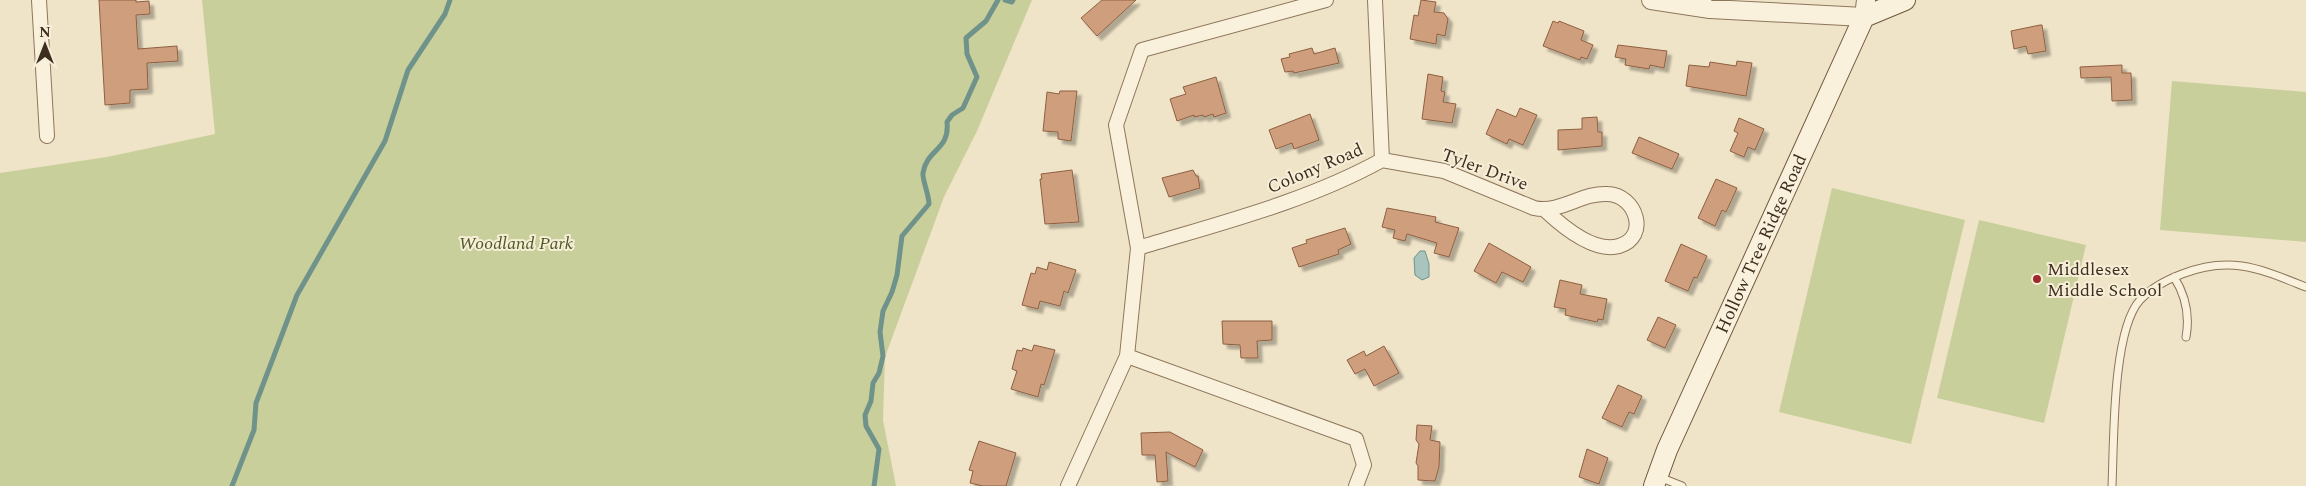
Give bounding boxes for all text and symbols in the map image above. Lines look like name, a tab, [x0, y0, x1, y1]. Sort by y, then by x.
north arrow	[20, 20, 70, 70]
text: N	[39, 22, 51, 43]
street label: Colony Road	[1263, 136, 1367, 201]
street label: Tyler Drive	[1438, 141, 1532, 198]
street label: Hollow Tree Ridge Road	[1709, 150, 1814, 338]
park label: Woodland Park	[459, 230, 574, 257]
place label: Middlesex Middle School	[2047, 256, 2162, 304]
marker: Middlesex Middle School	[2031, 273, 2043, 285]

